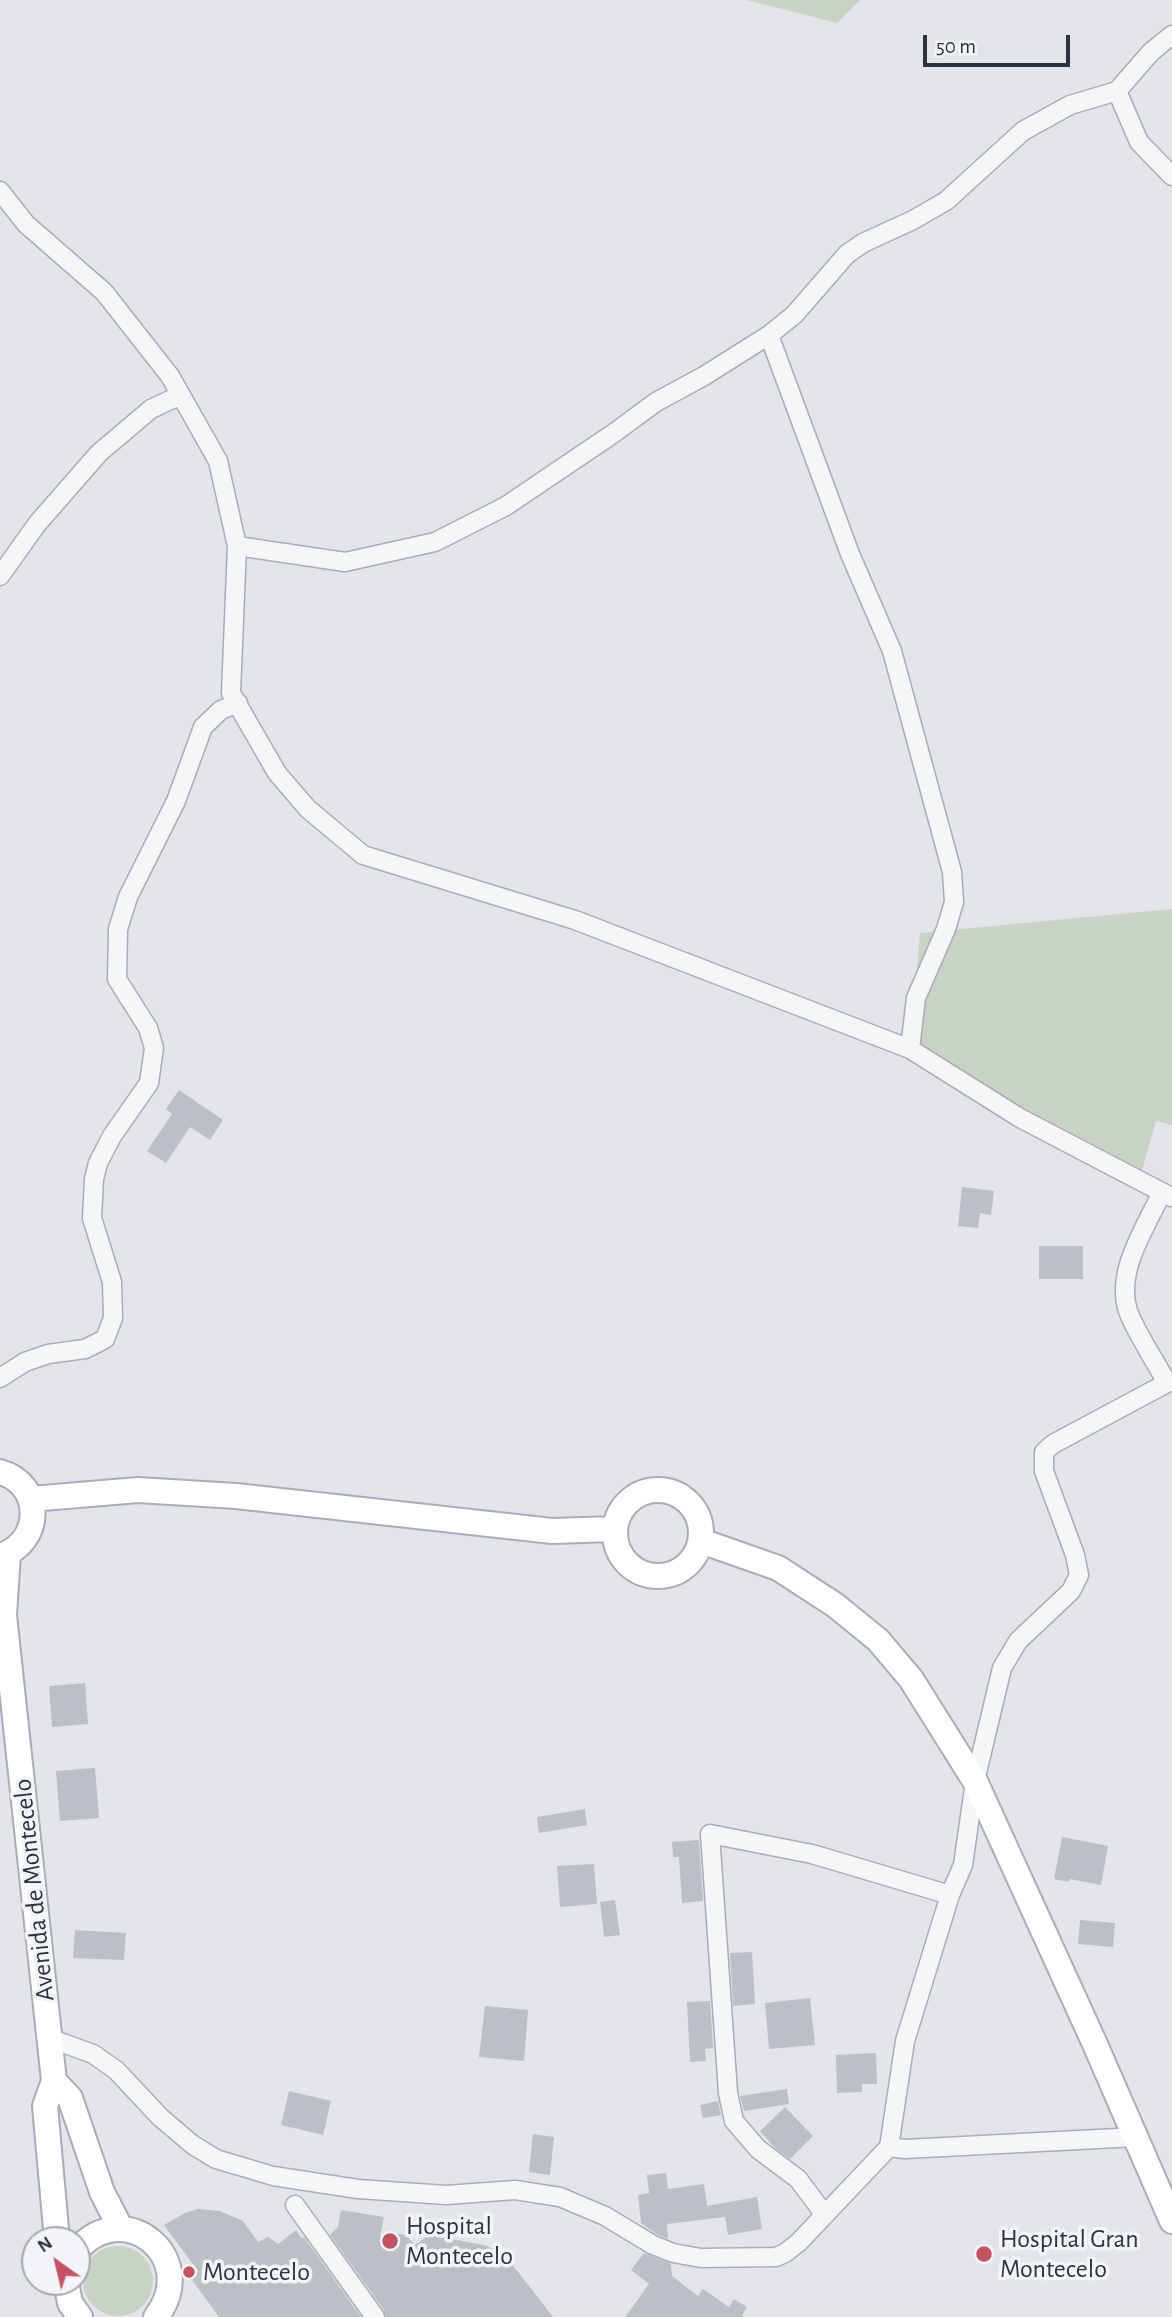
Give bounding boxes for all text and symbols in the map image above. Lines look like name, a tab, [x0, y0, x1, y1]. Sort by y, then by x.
scale bar	[927, 21, 1074, 65]
text: 50 m	[936, 36, 976, 57]
street label: Avenida de Montecelo	[7, 1777, 61, 2003]
place label: Hospital Montecelo	[406, 2210, 513, 2272]
place label: Hospital Gran Montecelo	[1000, 2223, 1139, 2284]
north arrow	[21, 2226, 91, 2296]
marker: Hospital Montecelo	[380, 2231, 400, 2251]
text: N	[34, 2233, 56, 2256]
marker: Hospital Gran Montecelo	[974, 2244, 994, 2264]
place label: Montecelo	[203, 2256, 310, 2288]
marker: Montecelo	[181, 2264, 197, 2280]

